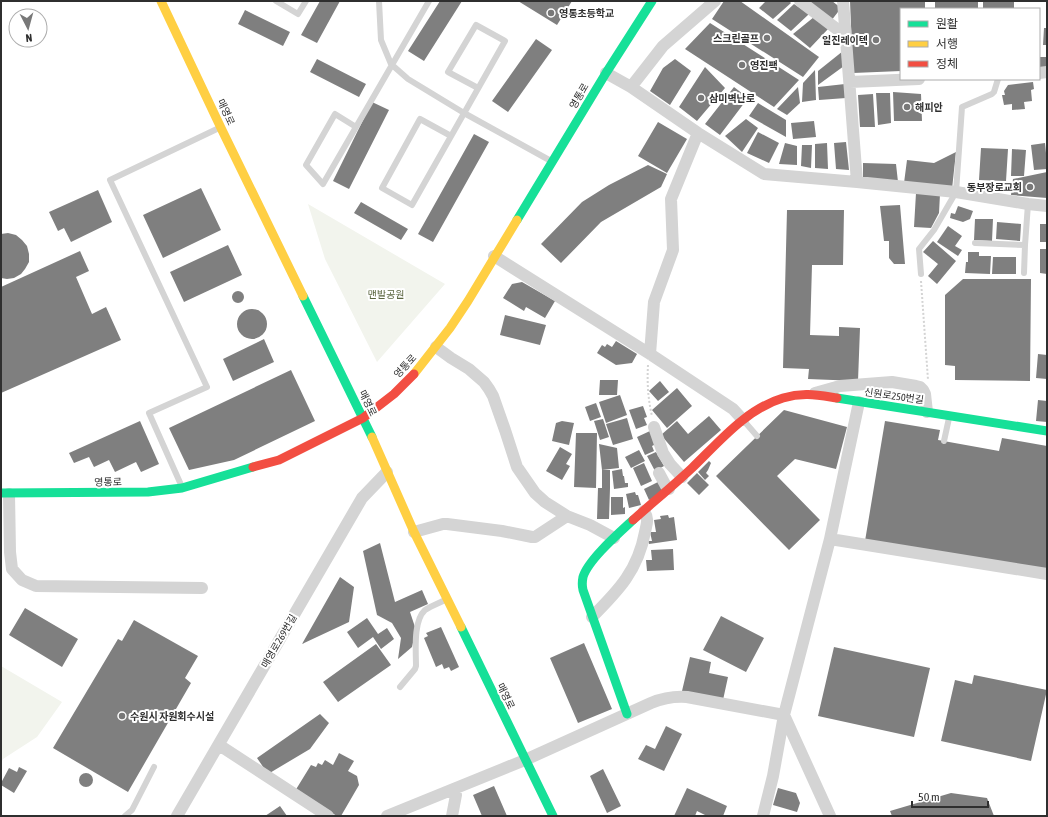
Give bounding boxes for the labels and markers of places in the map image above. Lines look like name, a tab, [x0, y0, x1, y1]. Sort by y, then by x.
place label: 영통초등학교	[559, 7, 614, 19]
marker: 영통초등학교	[546, 8, 556, 18]
place label: 스크린골프	[713, 33, 759, 44]
marker: 스크린골프	[762, 33, 772, 43]
place label: 일진레이텍	[822, 35, 868, 46]
marker: 일진레이텍	[871, 35, 881, 45]
marker: 영진팩	[737, 60, 747, 70]
place label: 영진팩	[750, 60, 778, 71]
marker: 삼미벽난로	[696, 93, 706, 103]
place label: 삼미벽난로	[709, 93, 755, 104]
marker: 해피안	[902, 102, 912, 112]
place label: 해피안	[915, 102, 943, 113]
place label: 동부장로교회	[967, 182, 1022, 193]
marker: 동부장로교회	[1025, 182, 1035, 192]
marker: 수원시 자원회수시설	[117, 711, 127, 721]
place label: 수원시 자원회수시설	[130, 711, 214, 722]

